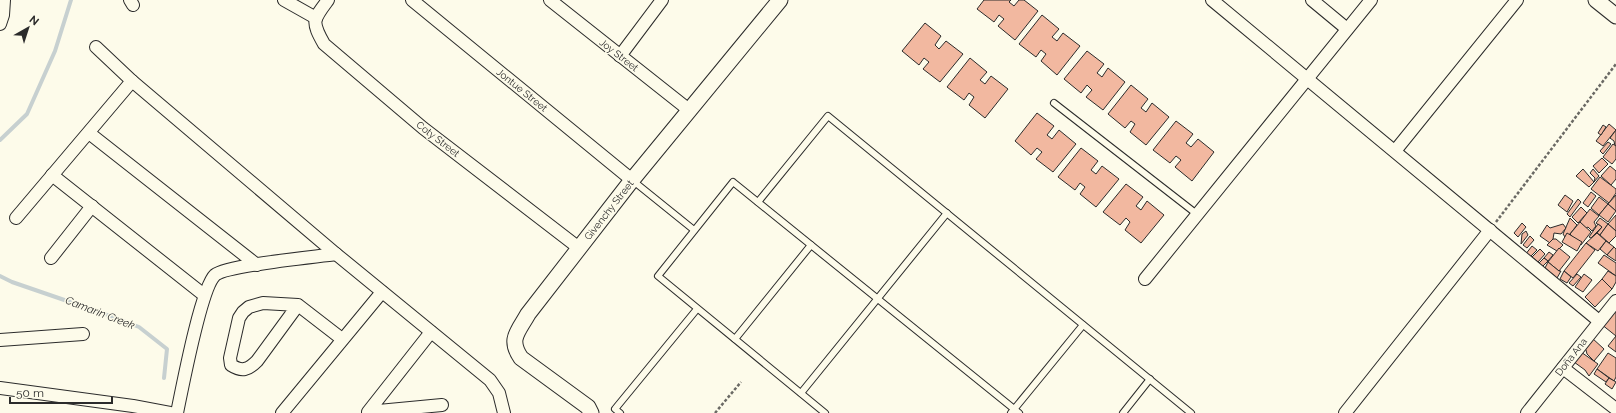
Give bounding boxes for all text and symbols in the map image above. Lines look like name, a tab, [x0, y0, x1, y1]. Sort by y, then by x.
north arrow	[8, 8, 48, 48]
text: N	[27, 13, 41, 28]
street label: Joy Street	[598, 37, 641, 74]
street label: Jontue Street	[494, 66, 550, 114]
street label: Coty Street	[414, 119, 462, 160]
street label: Givenchy Street	[582, 177, 636, 242]
water label: Camarin Creek	[63, 294, 137, 332]
street label: Doña Ana	[1553, 336, 1589, 378]
scale bar	[10, 379, 112, 405]
text: 50 m	[16, 386, 44, 400]

